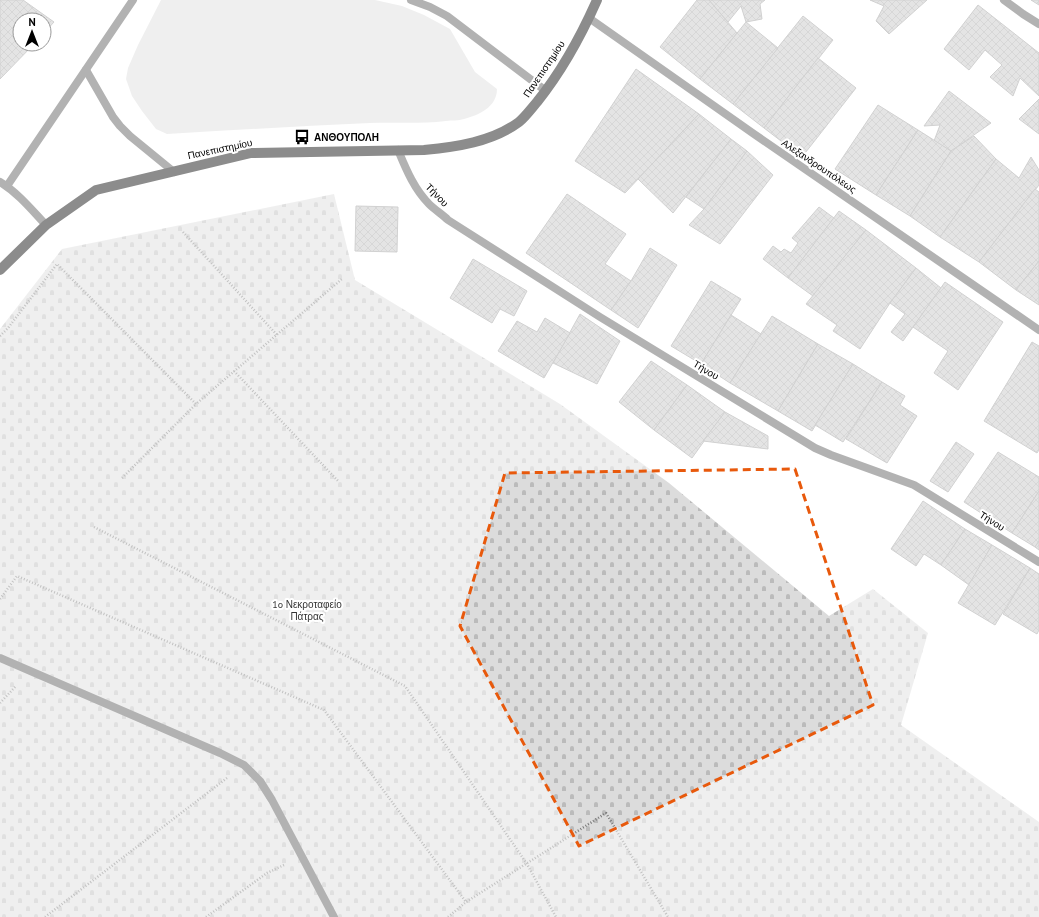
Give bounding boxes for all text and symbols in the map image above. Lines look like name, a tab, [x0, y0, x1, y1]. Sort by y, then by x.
north arrow	[12, 12, 52, 52]
text: N	[28, 15, 36, 29]
street label: Πανεπιστημίου	[520, 38, 568, 100]
bus stop icon: ΑΝΘΟΥΠΟΛΗ	[293, 128, 311, 146]
place label: ΑΝΘΟΥΠΟΛΗ	[314, 131, 379, 144]
street label: Πανεπιστημίου	[186, 136, 254, 162]
street label: Αλεξανδρουπόλεως	[779, 136, 859, 196]
street label: Τήνου	[423, 181, 451, 209]
street label: Τήνου	[691, 357, 721, 383]
street label: Τήνου	[977, 508, 1007, 534]
park label: 1o Νεκροταφείο Πάτρας	[272, 598, 342, 623]

